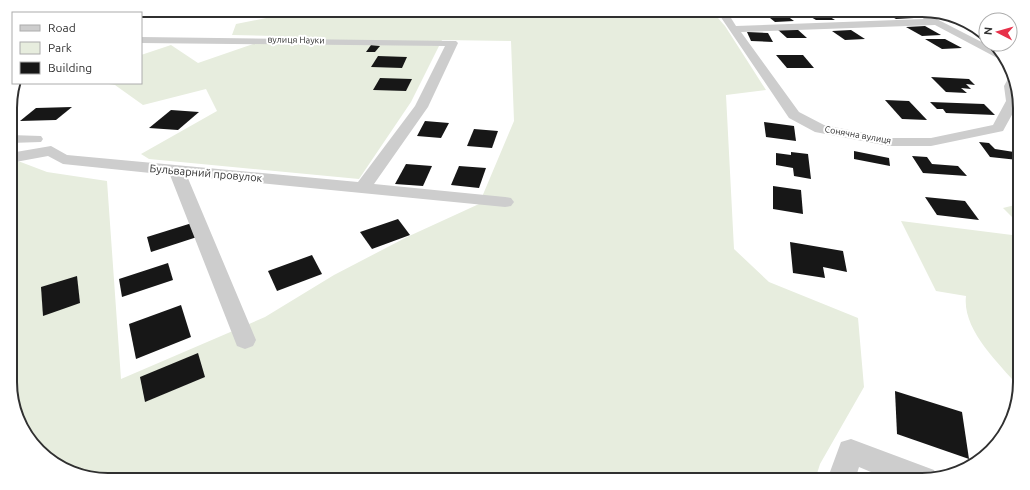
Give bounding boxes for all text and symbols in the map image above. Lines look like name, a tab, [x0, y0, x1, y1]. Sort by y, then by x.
legend	[12, 12, 142, 84]
north arrow	[978, 12, 1018, 52]
text: Road	[48, 21, 76, 34]
text: N	[982, 26, 994, 36]
street label: вулиця Науки	[267, 35, 325, 45]
text: Park	[48, 41, 72, 54]
text: Building	[48, 61, 92, 74]
street label: Сонячна вулиця	[824, 124, 892, 146]
street label: Бульварний провулок	[149, 162, 263, 184]

